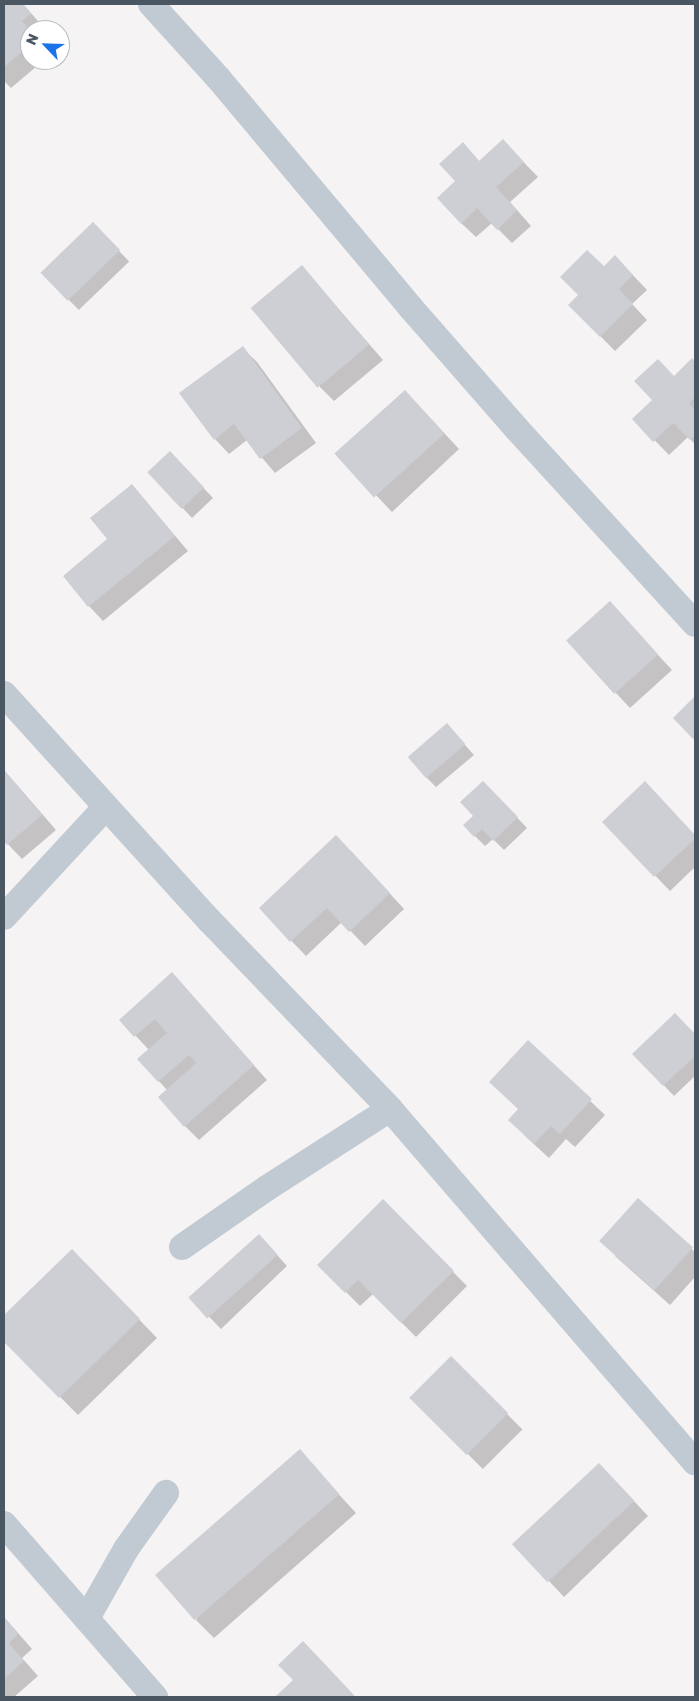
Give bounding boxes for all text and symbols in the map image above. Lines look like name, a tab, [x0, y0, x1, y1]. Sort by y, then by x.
north arrow	[20, 20, 70, 70]
text: N	[22, 31, 42, 47]

